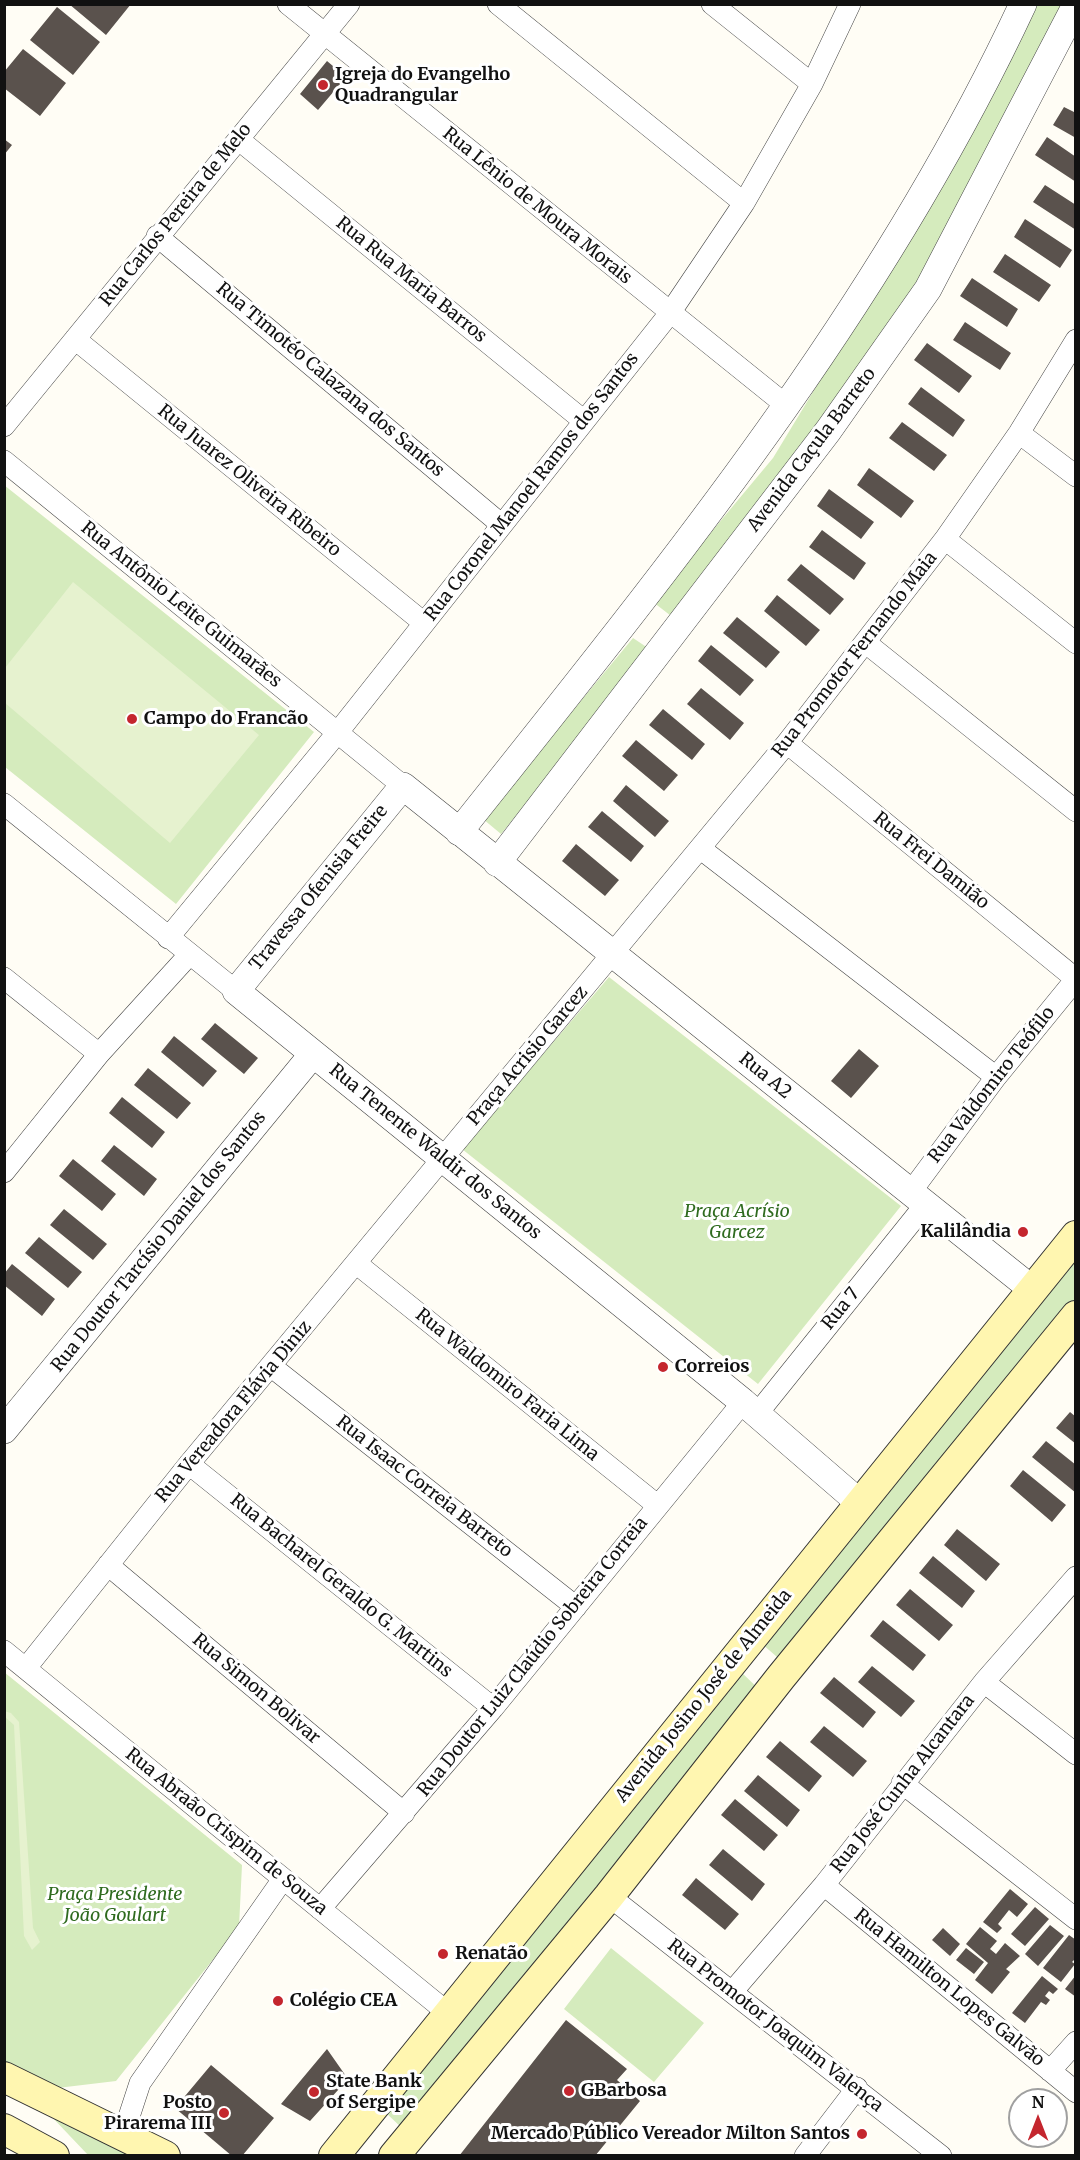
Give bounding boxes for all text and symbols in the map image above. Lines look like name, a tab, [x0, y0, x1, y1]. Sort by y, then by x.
place label: Igreja do Evangelho Quadrangular	[335, 64, 510, 106]
marker: Igreja do Evangelho Quadrangular	[316, 78, 330, 92]
street label: Rua Carlos Pereira de Melo	[96, 119, 256, 311]
street label: Rua Lênio de Moura Morais	[438, 123, 636, 289]
street label: Rua Rua Maria Barros	[331, 213, 491, 347]
street label: Rua Timotéo Calazana dos Santos	[212, 278, 448, 482]
street label: Rua Coronel Manoel Ramos dos Santos	[420, 348, 644, 626]
street label: Avenida Caçula Barreto	[743, 364, 881, 536]
street label: Rua Juarez Oliveira Ribeiro	[153, 400, 345, 562]
street label: Rua Antônio Leite Guimarães	[76, 517, 286, 693]
street label: Rua Promotor Fernando Maia	[768, 548, 942, 762]
place label: Campo do Francão	[144, 708, 308, 730]
marker: Campo do Francão	[125, 712, 139, 726]
street label: Travessa Ofenisia Freire	[246, 801, 392, 975]
street label: Rua Frei Damião	[869, 808, 993, 914]
street label: Praça Acrisio Garcez	[463, 982, 593, 1130]
street label: Rua Valdomiro Teófilo	[924, 1003, 1060, 1167]
street label: Rua A2	[734, 1048, 796, 1104]
street label: Rua Tenente Waldir dos Santos	[325, 1060, 545, 1244]
street label: Rua Doutor Tarcísio Daniel dos Santos	[47, 1107, 271, 1377]
park label: Praça Acrísio Garcez	[684, 1201, 790, 1244]
place label: Kalilândia	[920, 1221, 1011, 1243]
marker: Kalilândia	[1016, 1225, 1030, 1239]
street label: Rua 7	[818, 1284, 864, 1334]
street label: Rua Waldomiro Faria Lima	[411, 1304, 603, 1466]
street label: Rua Vereadora Flávia Diniz	[152, 1317, 316, 1507]
place label: Correios	[675, 1356, 750, 1378]
marker: Correios	[656, 1360, 670, 1374]
street label: Rua Isaac Correia Barreto	[332, 1412, 516, 1562]
street label: Rua Bacharel Geraldo G. Martins	[226, 1490, 456, 1682]
street label: Rua Doutor Luiz Claúdio Sobreira Correia	[413, 1513, 653, 1801]
street label: Avenida Josino José de Almeida	[611, 1585, 797, 1807]
street label: Rua Simon Bolivar	[188, 1629, 324, 1749]
street label: Rua José Cunha Alcantara	[827, 1691, 979, 1877]
street label: Rua Abraão Crispim de Souza	[121, 1744, 331, 1920]
park label: Praça Presidente João Goulart	[47, 1884, 183, 1926]
street label: Rua Hamilton Lopes Galvão	[850, 1905, 1048, 2071]
street label: Rua Promotor Joaquim Valença	[663, 1935, 887, 2117]
place label: Renatão	[455, 1943, 528, 1965]
marker: Renatão	[436, 1947, 450, 1961]
place label: Colégio CEA	[290, 1990, 397, 2012]
marker: Colégio CEA	[271, 1994, 285, 2008]
place label: State Bank of Sergipe	[326, 2071, 422, 2114]
place label: GBarbosa	[581, 2080, 667, 2102]
marker: GBarbosa	[562, 2084, 576, 2098]
marker: State Bank of Sergipe	[307, 2085, 321, 2099]
north arrow	[1008, 2088, 1068, 2148]
place label: Posto Pirarema III	[104, 2092, 212, 2134]
text: N	[1032, 2092, 1044, 2112]
marker: Posto Pirarema III	[217, 2106, 231, 2120]
place label: Mercado Público Vereador Milton Santos	[491, 2123, 850, 2145]
marker: Mercado Público Vereador Milton Santos	[855, 2127, 869, 2141]

